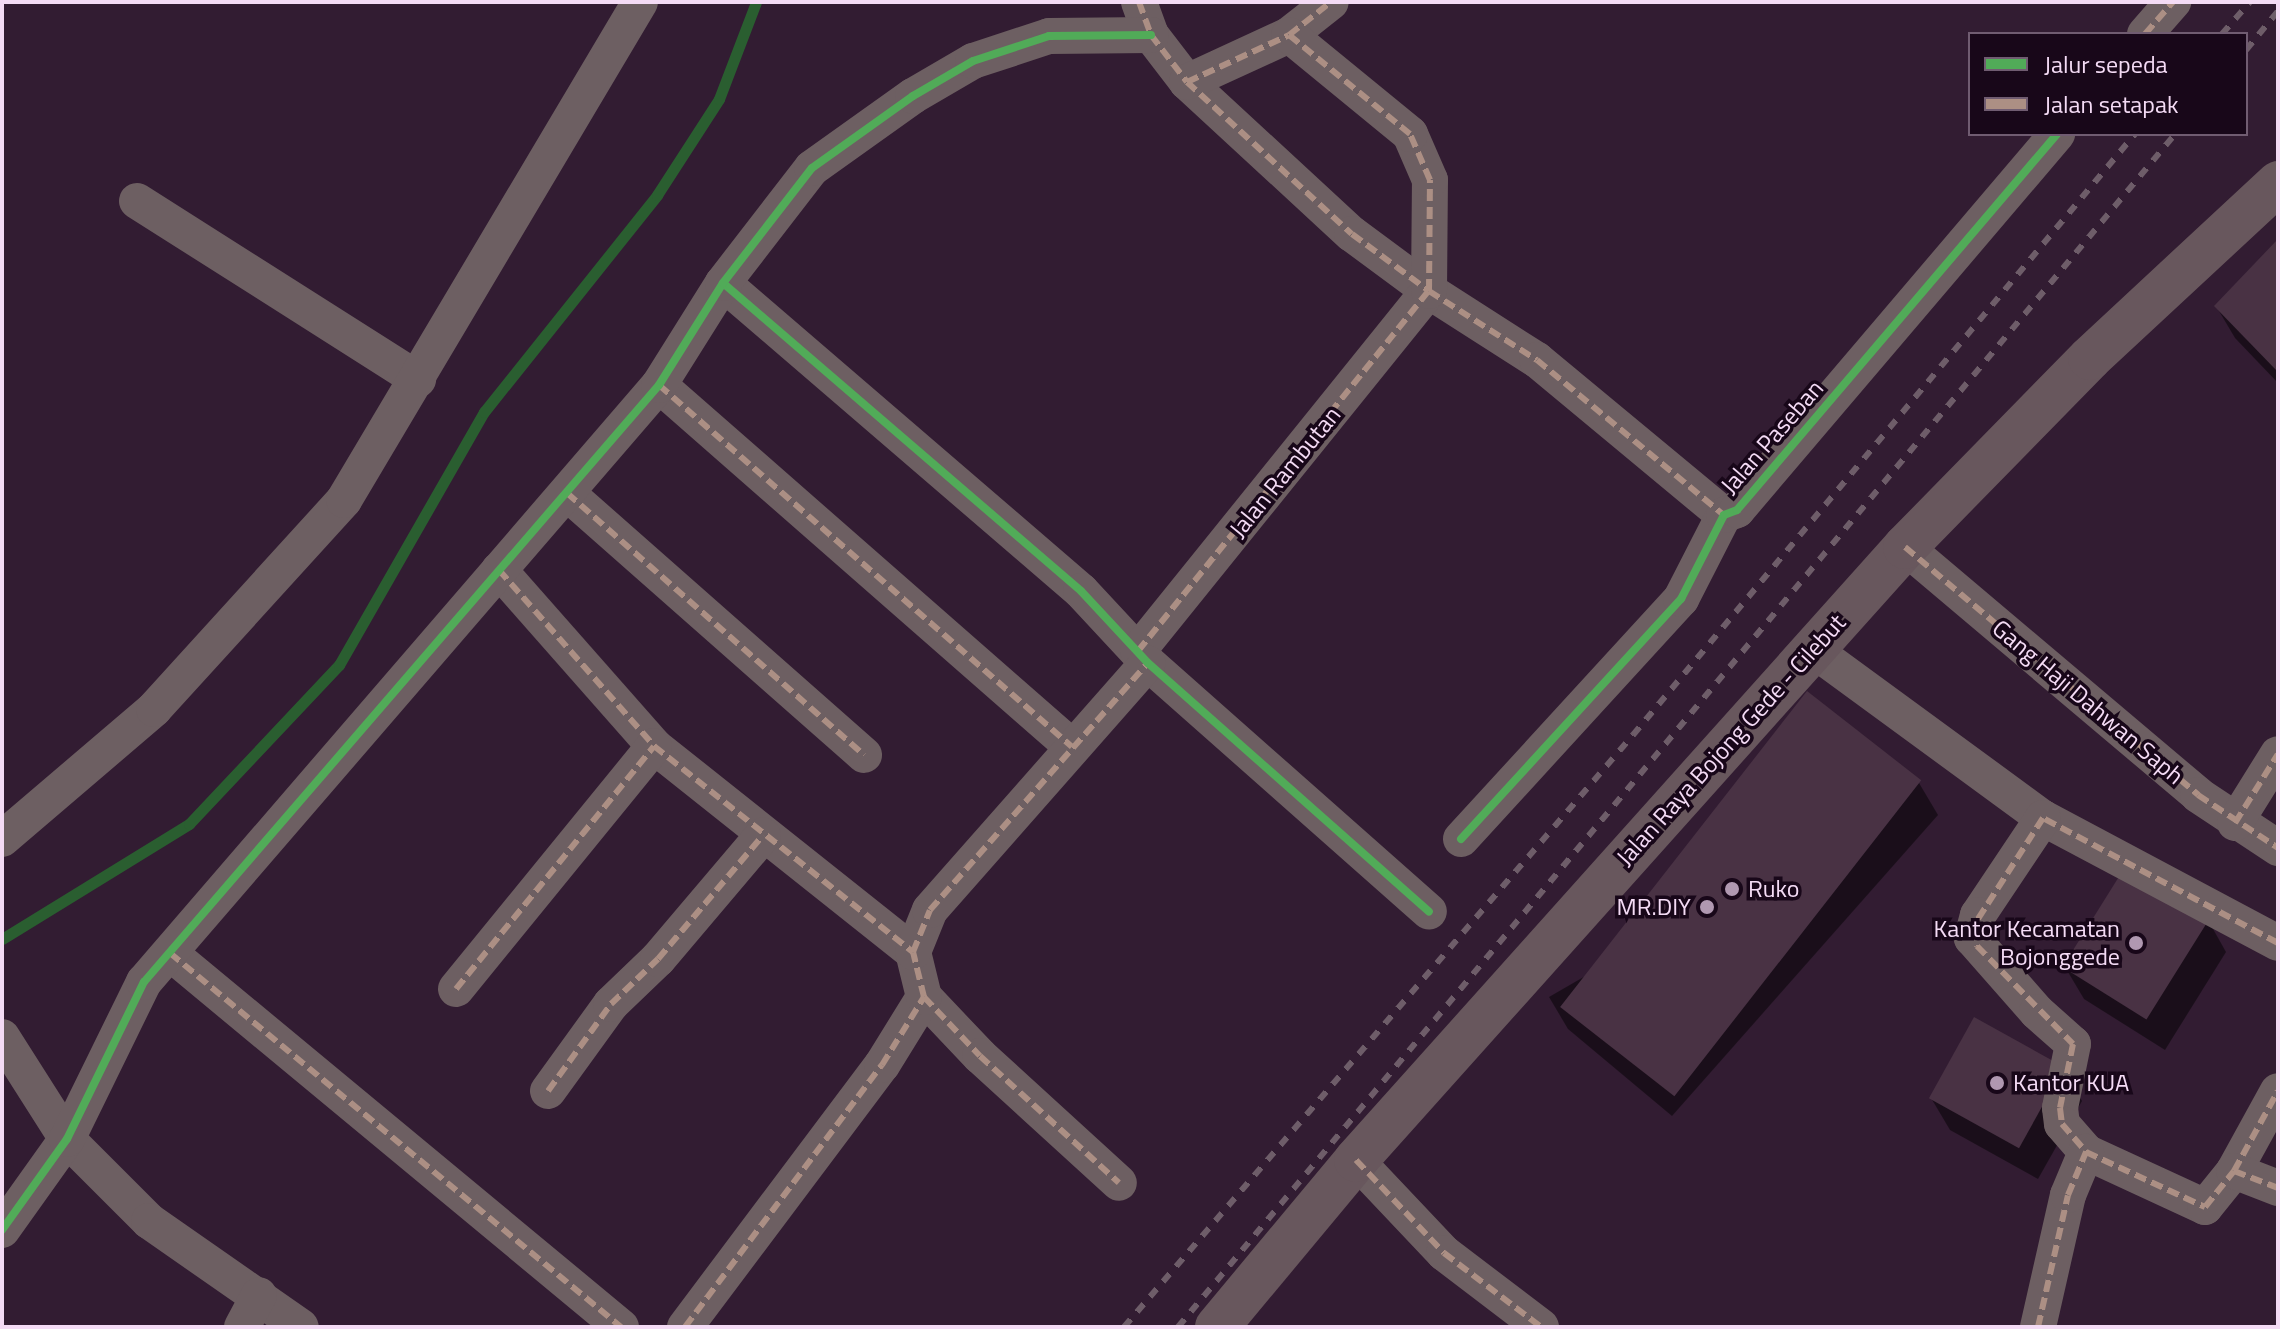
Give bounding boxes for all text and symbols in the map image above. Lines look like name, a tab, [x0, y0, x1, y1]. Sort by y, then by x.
legend	[1968, 32, 2248, 136]
text: Jalur sepeda	[2044, 46, 2168, 82]
text: Jalan setapak	[2044, 86, 2179, 122]
street label: Jalan Paseban	[1715, 374, 1829, 500]
street label: Jalan Rambutan	[1223, 401, 1347, 543]
street label: Jalan Raya Bojong Gede - Cilebut	[1610, 608, 1852, 872]
street label: Gang Haji Dahwan Saph	[1987, 614, 2189, 790]
place label: Ruko	[1748, 875, 1799, 903]
marker: Ruko	[1723, 880, 1741, 898]
place label: MR.DIY	[1617, 893, 1691, 921]
marker: MR.DIY	[1698, 898, 1716, 916]
place label: Kantor Kecamatan Bojonggede	[1933, 915, 2120, 971]
marker: Kantor Kecamatan Bojonggede	[2127, 934, 2145, 952]
place label: Kantor KUA	[2013, 1069, 2129, 1097]
marker: Kantor KUA	[1988, 1074, 2006, 1092]

